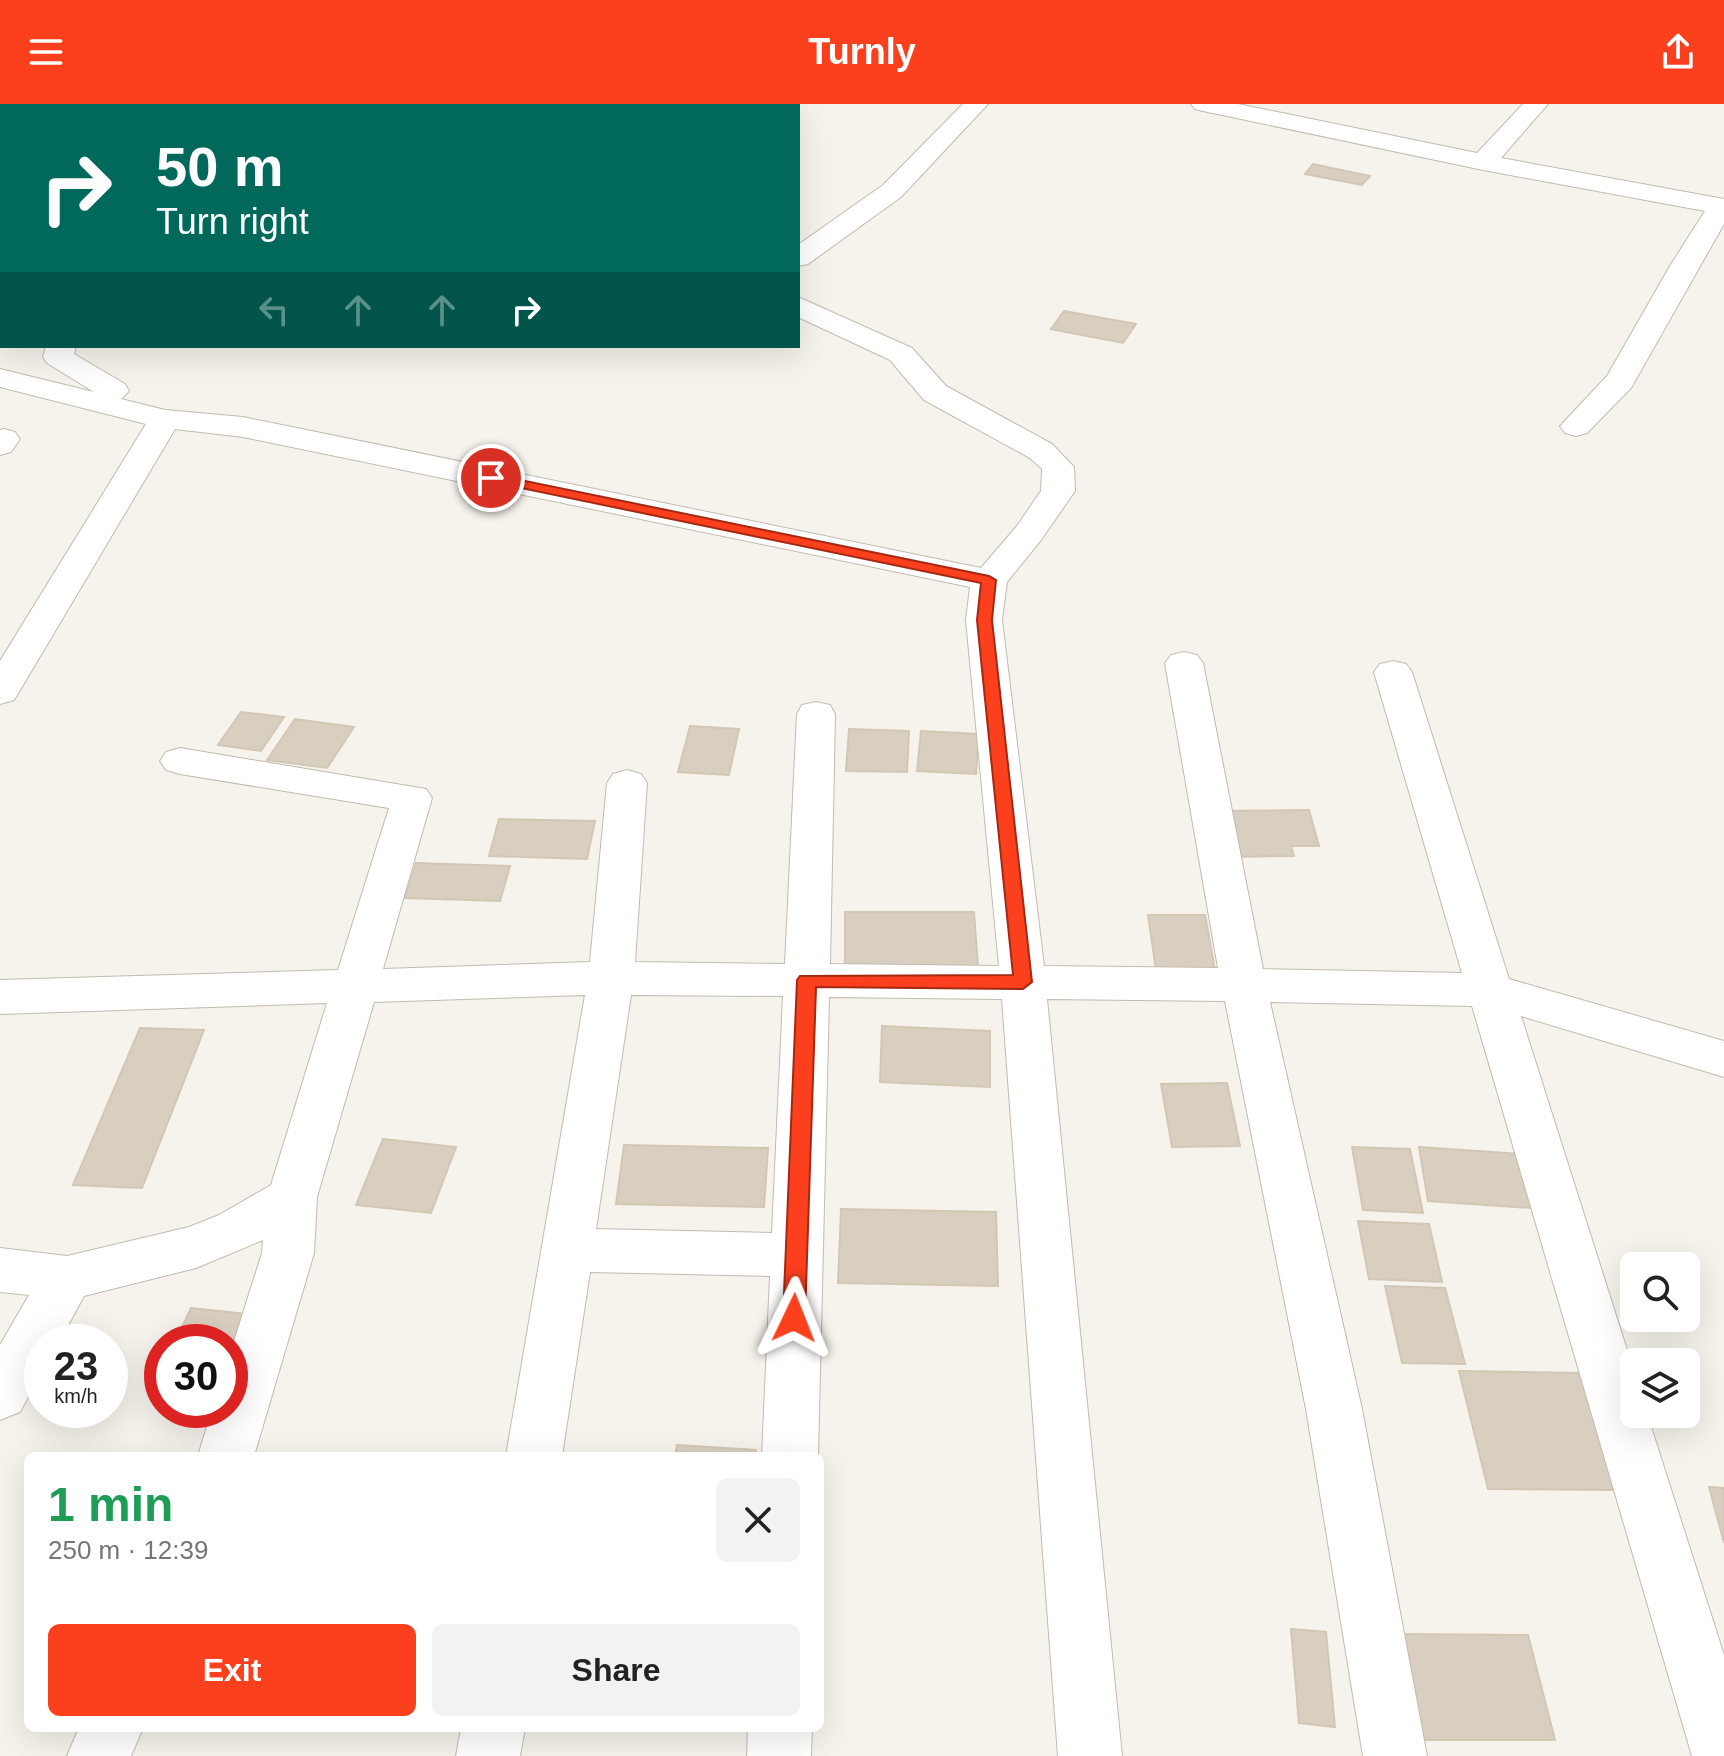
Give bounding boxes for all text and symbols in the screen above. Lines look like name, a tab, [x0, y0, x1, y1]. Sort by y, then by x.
icon: menu	[24, 30, 68, 74]
icon: share	[1656, 30, 1700, 74]
text: Turnly	[808, 31, 916, 72]
text: 50 m	[156, 135, 284, 198]
icon: right	[24, 136, 128, 240]
text: Turn right	[156, 201, 309, 242]
icon: left	[252, 288, 296, 332]
icon: ahead	[336, 288, 380, 332]
icon: ahead	[420, 288, 464, 332]
icon: right	[504, 288, 548, 332]
pin	[457, 444, 525, 512]
icon: arrive	[469, 456, 513, 500]
map controls	[1620, 1252, 1700, 1428]
button: search	[1620, 1252, 1700, 1332]
position arrow	[752, 1276, 836, 1360]
speed limit sign: 30	[144, 1324, 248, 1428]
text: 23	[54, 1344, 98, 1388]
button: layers	[1620, 1348, 1700, 1428]
text: km/h	[54, 1385, 98, 1407]
text: 1 min	[48, 1478, 173, 1531]
button: close	[716, 1478, 800, 1562]
text: 250 m · 12:39	[48, 1535, 208, 1565]
button: Exit	[48, 1624, 416, 1716]
button: Share	[432, 1624, 800, 1716]

